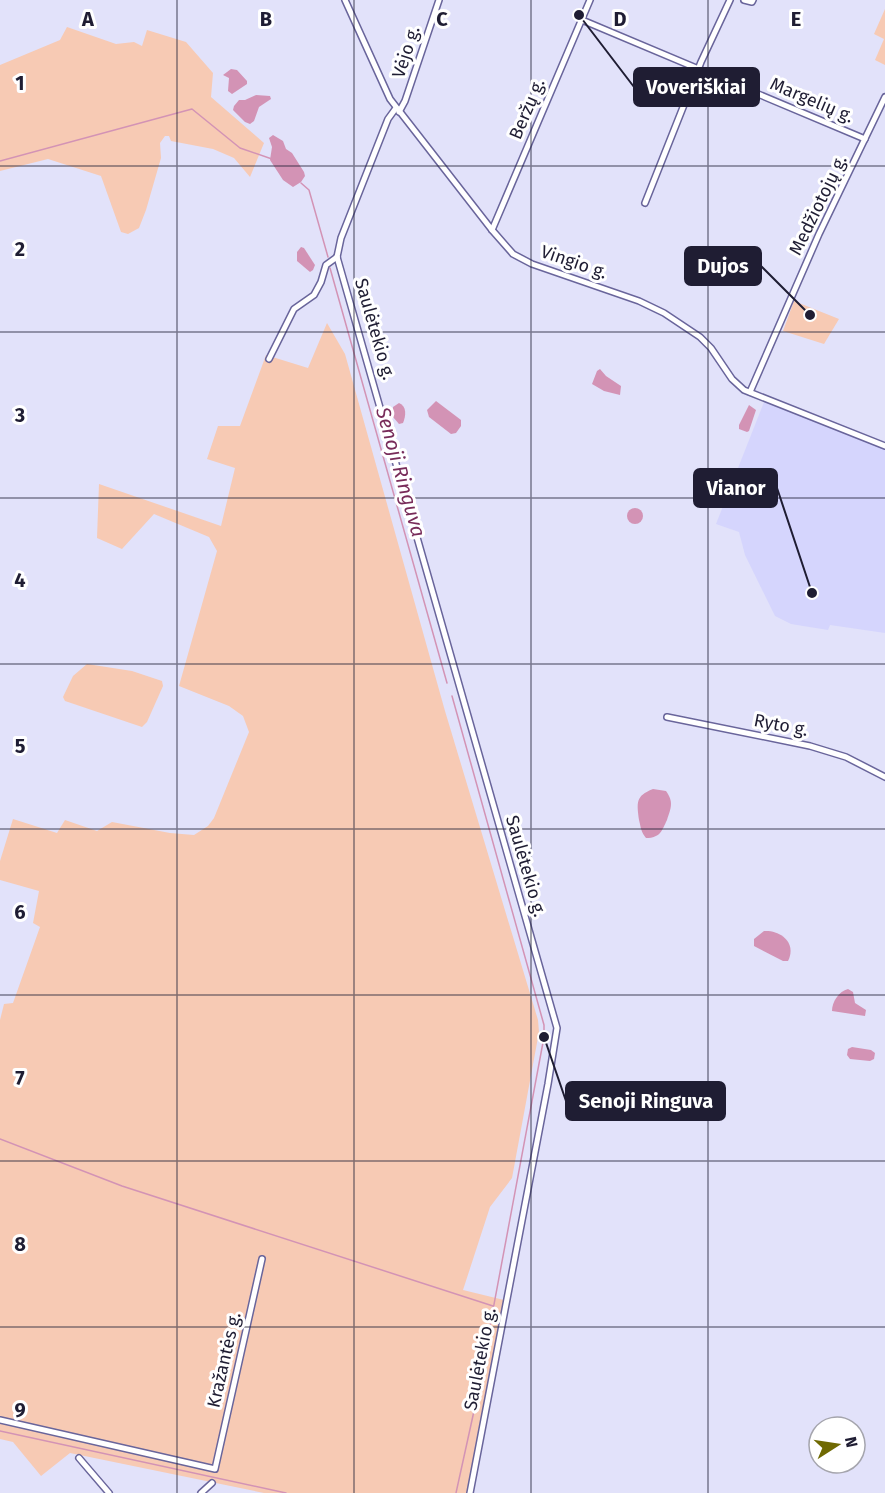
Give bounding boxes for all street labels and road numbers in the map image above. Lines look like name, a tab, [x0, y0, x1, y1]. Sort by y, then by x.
street label: Vėjo g.	[387, 23, 425, 81]
street label: Margelių g.	[767, 73, 857, 127]
street label: Beržų g.	[504, 75, 550, 143]
street label: Medžiotojų g.	[784, 151, 852, 259]
street label: Vingio g.	[538, 240, 610, 284]
street label: Saulėtekio g.	[350, 276, 400, 382]
street label: Ryto g.	[752, 709, 810, 741]
street label: Saulėtekio g.	[501, 813, 551, 919]
street label: Saulėtekio g.	[459, 1306, 501, 1412]
street label: Kražantės g.	[202, 1310, 246, 1410]

